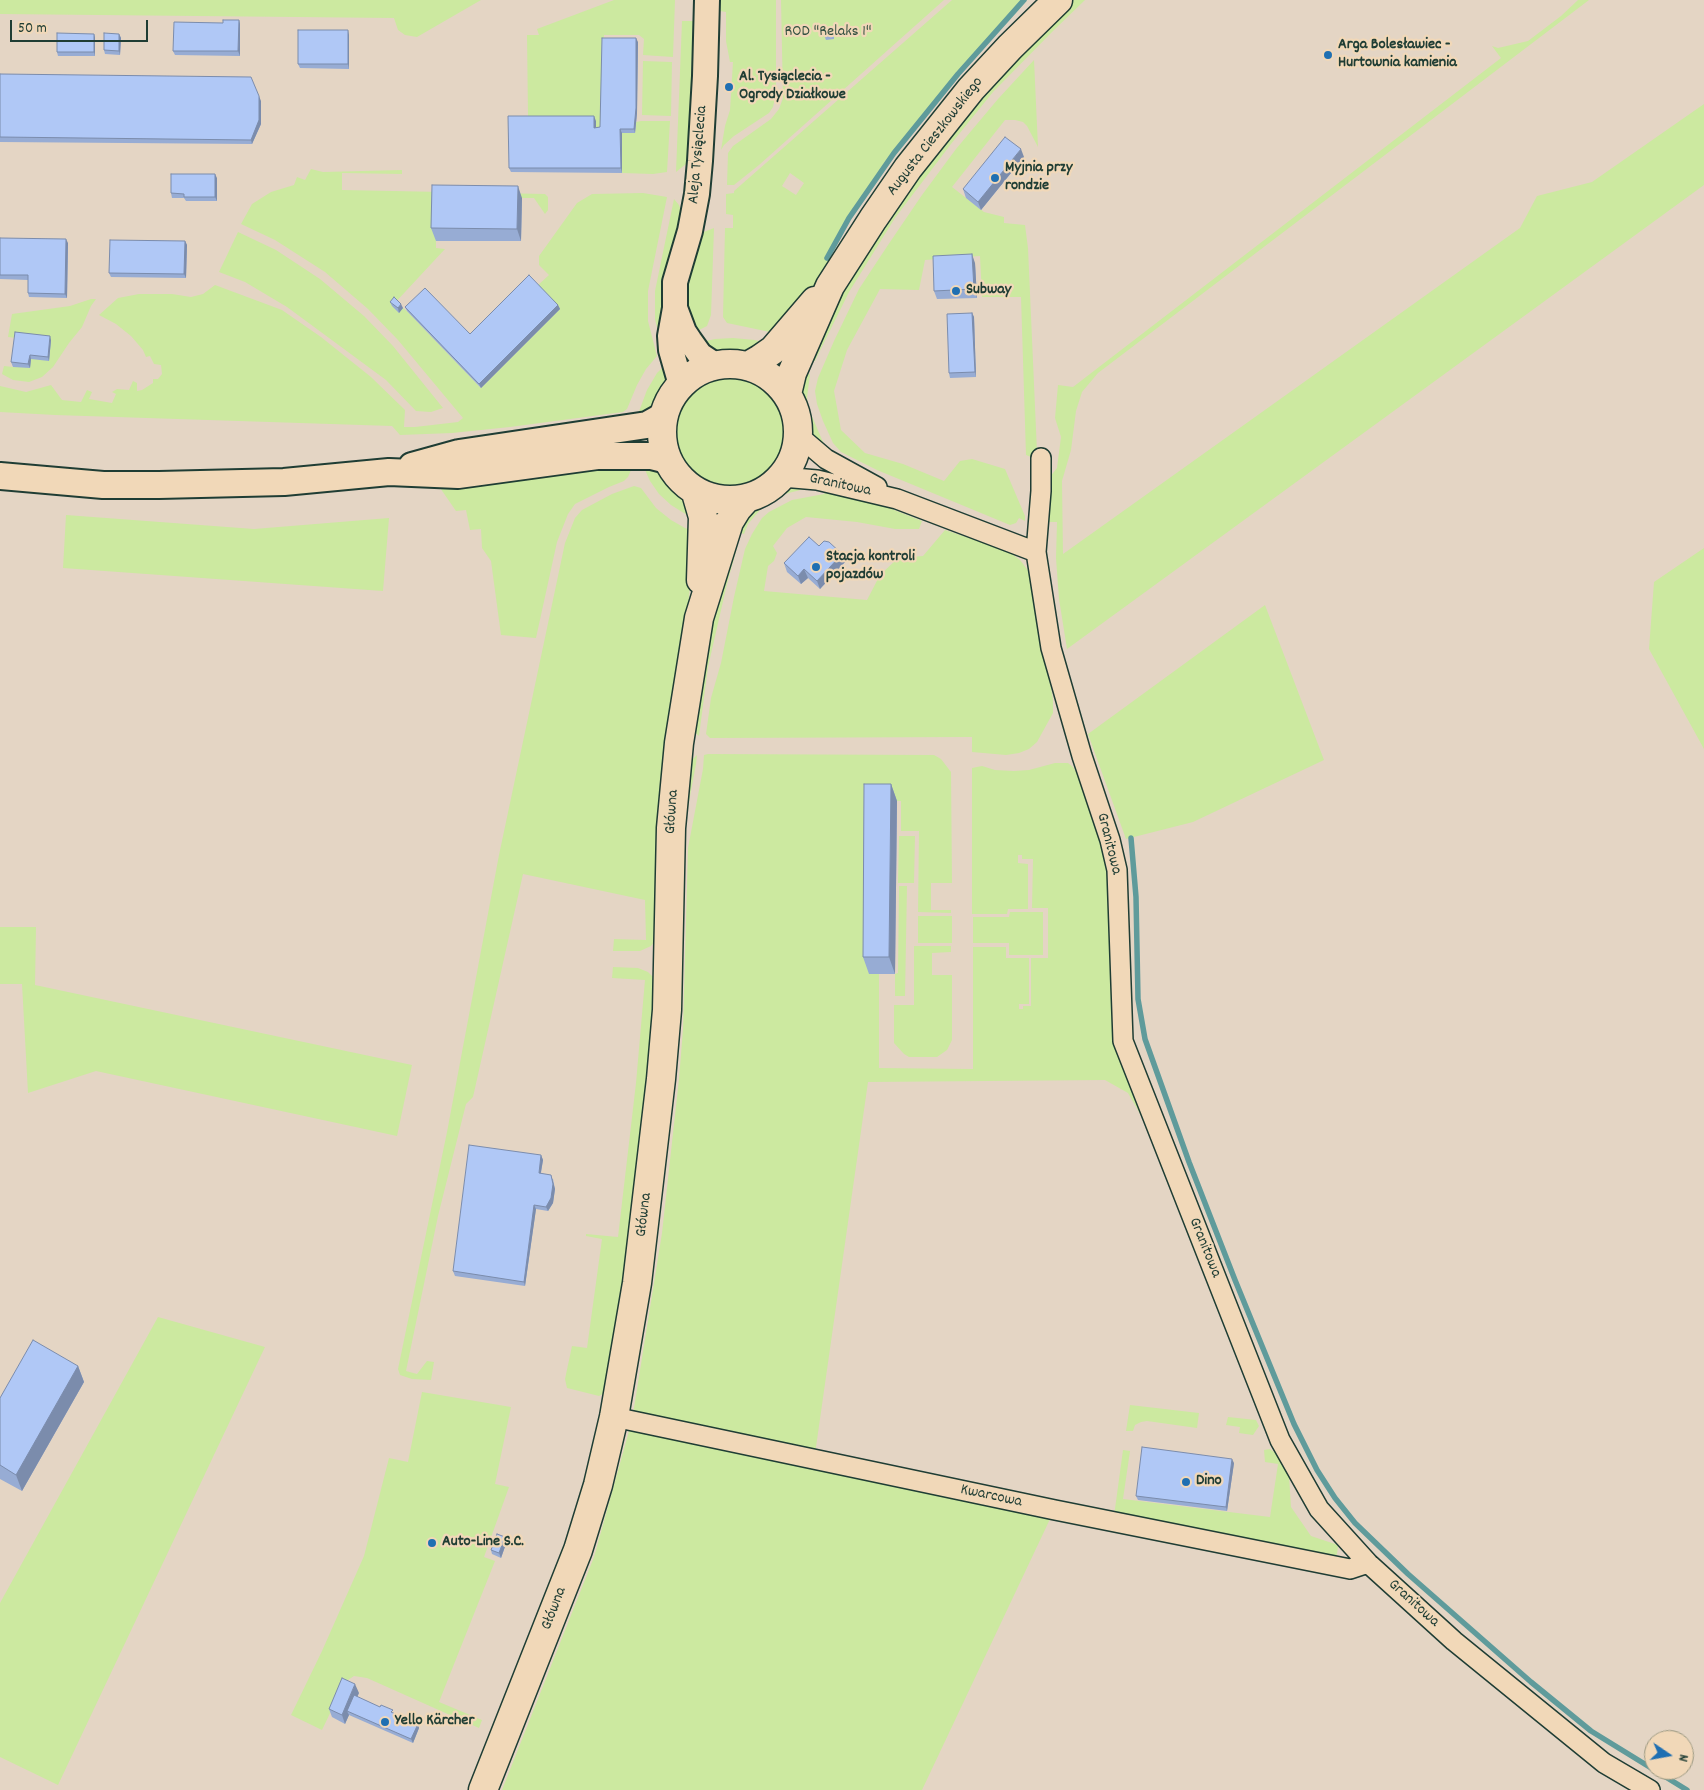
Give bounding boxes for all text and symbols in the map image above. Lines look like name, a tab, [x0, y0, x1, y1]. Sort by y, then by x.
scale bar	[12, 10, 150, 42]
text: 50 m	[18, 18, 47, 40]
park label: ROD "Relaks 1"	[785, 23, 871, 43]
place label: Arga Bolesławiec - Hurtownia kamienia	[1338, 36, 1457, 74]
marker: Arga Bolesławiec - Hurtownia kamienia	[1322, 49, 1334, 61]
place label: Al. Tysiąclecia - Ogrody Działkowe	[739, 68, 846, 106]
street label: Augusta Cieszkowskiego	[884, 74, 988, 200]
marker: Al. Tysiąclecia - Ogrody Działkowe	[723, 81, 735, 93]
street label: Aleja Tysiąclecia	[685, 105, 713, 205]
place label: Myjnia przy rondzie	[1005, 159, 1072, 197]
marker: Myjnia przy rondzie	[989, 172, 1001, 184]
place label: Subway	[966, 281, 1011, 301]
marker: Subway	[950, 285, 962, 297]
street label: Granitowa	[807, 470, 873, 502]
place label: Stacja kontroli pojazdów	[826, 548, 915, 586]
marker: Stacja kontroli pojazdów	[810, 561, 822, 573]
street label: Główna	[662, 789, 684, 835]
street label: Granitowa	[1091, 811, 1125, 877]
street label: Główna	[633, 1192, 657, 1238]
street label: Granitowa	[1183, 1215, 1225, 1281]
place label: Dino	[1196, 1472, 1222, 1492]
marker: Dino	[1180, 1476, 1192, 1488]
street label: Kwarcowa	[958, 1481, 1024, 1513]
place label: Auto-Line S.C.	[442, 1533, 524, 1553]
marker: Auto-Line S.C.	[426, 1537, 438, 1549]
street label: Granitowa	[1383, 1576, 1443, 1632]
street label: Główna	[538, 1585, 572, 1633]
place label: Yello Kärcher	[395, 1712, 474, 1732]
marker: Yello Kärcher	[379, 1716, 391, 1728]
north arrow	[1644, 1730, 1694, 1780]
text: N	[1672, 1752, 1693, 1763]

